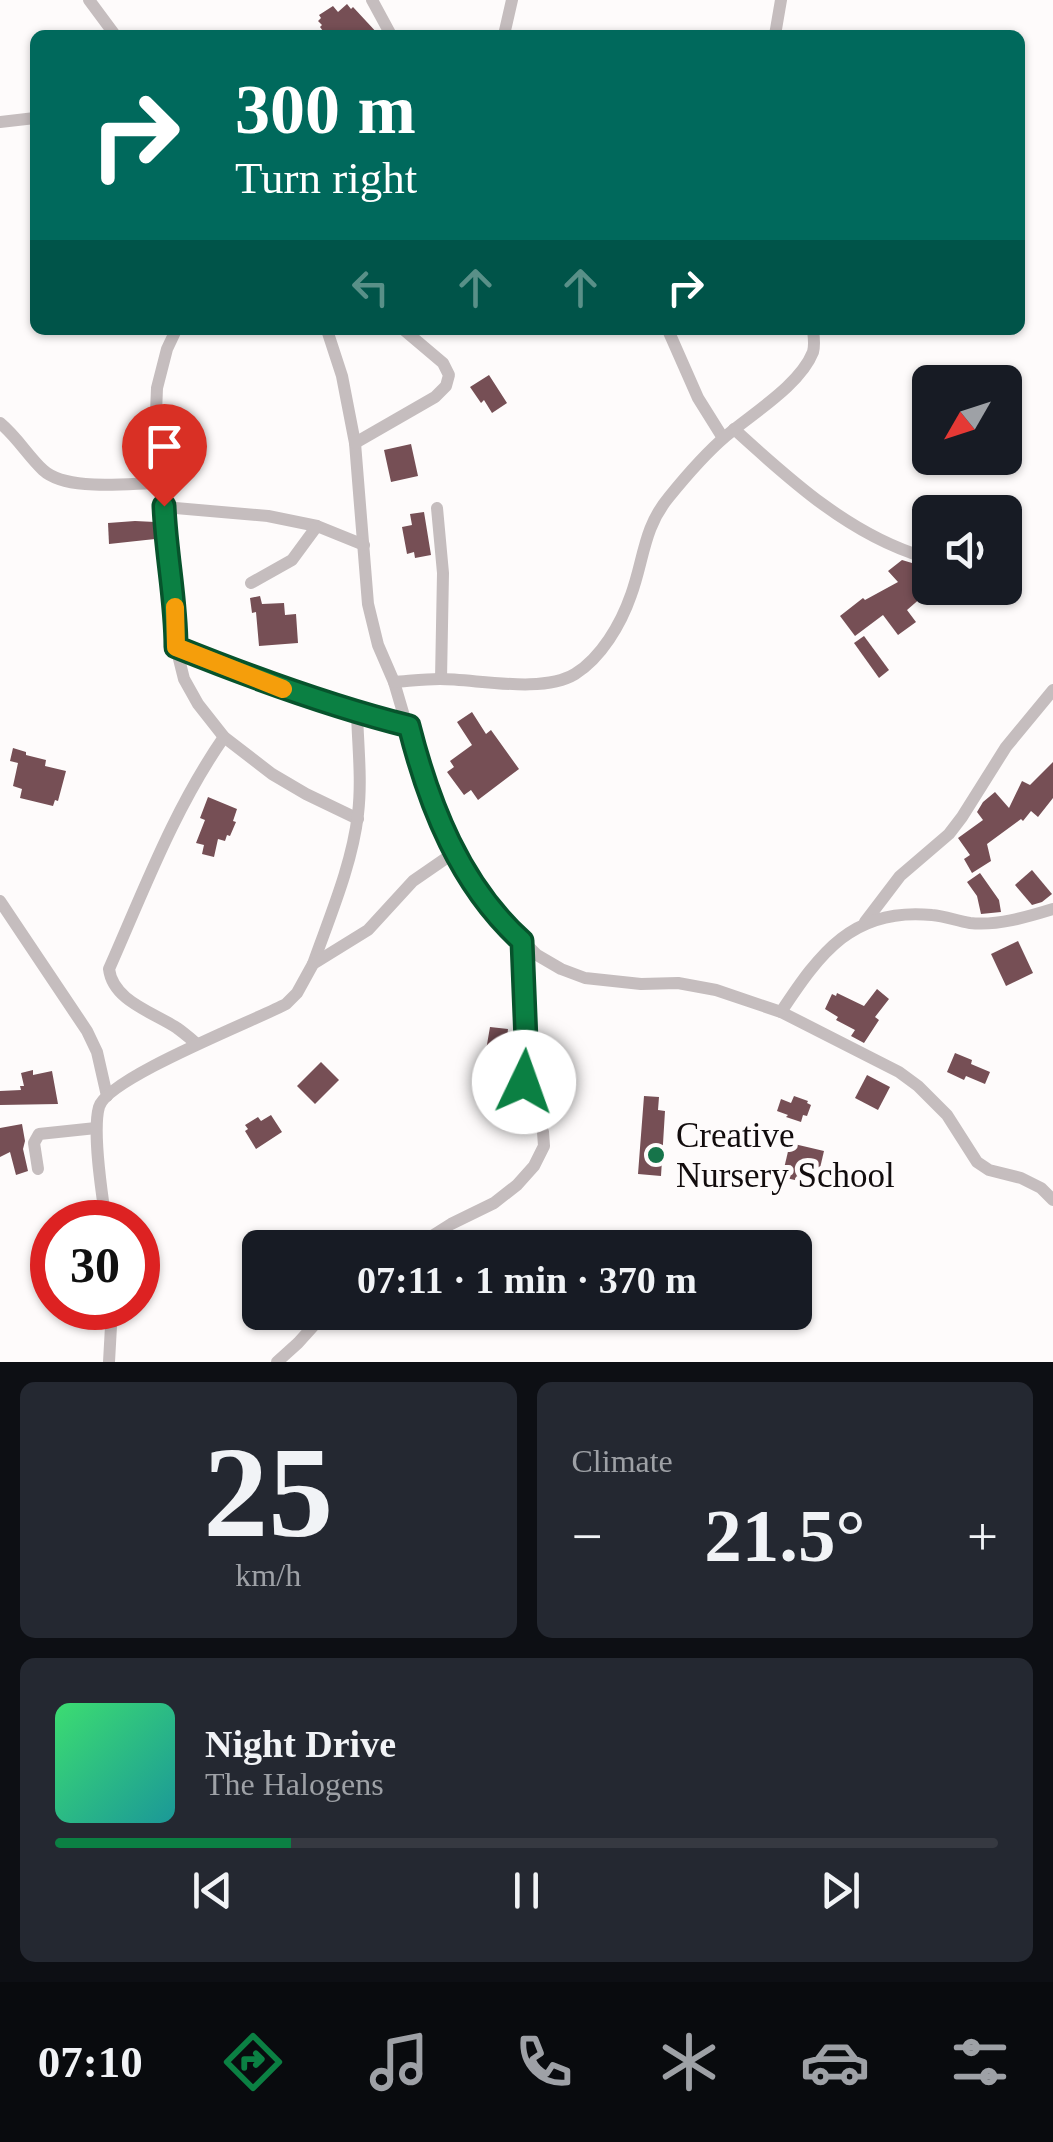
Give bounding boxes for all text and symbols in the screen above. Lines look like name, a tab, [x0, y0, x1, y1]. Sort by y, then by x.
icon: right	[70, 70, 200, 200]
text: 300 m	[235, 71, 416, 148]
text: Turn right	[235, 153, 417, 203]
icon: left	[343, 260, 398, 315]
icon: ahead	[448, 260, 503, 315]
icon: ahead	[553, 260, 608, 315]
icon: right	[658, 260, 713, 315]
north arrow	[912, 365, 1022, 475]
map controls	[912, 365, 1022, 605]
pin	[122, 404, 207, 507]
icon: arrive	[137, 419, 192, 474]
button: sound	[912, 495, 1022, 605]
position arrow	[472, 1030, 576, 1134]
place label: Creative Nursery School	[676, 1116, 895, 1195]
marker: Creative Nursery School	[645, 1144, 667, 1166]
speed limit sign: 30	[30, 1200, 160, 1330]
text: 07:11 · 1 min · 370 m	[357, 1259, 697, 1301]
text: 25	[203, 1420, 333, 1564]
text: Climate	[572, 1443, 673, 1479]
text: 21.5°	[704, 1494, 865, 1577]
text: −	[572, 1506, 603, 1567]
text: +	[967, 1506, 998, 1567]
text: km/h	[235, 1557, 301, 1593]
text: Night Drive	[205, 1723, 396, 1765]
text: The Halogens	[205, 1766, 384, 1802]
icon: previous	[185, 1863, 240, 1918]
icon: pause	[499, 1863, 554, 1918]
icon: next	[813, 1863, 868, 1918]
icon: directions	[218, 2027, 288, 2097]
icon: music	[364, 2027, 434, 2097]
icon: phone	[509, 2027, 579, 2097]
icon: climate	[654, 2027, 724, 2097]
icon: car	[800, 2027, 870, 2097]
icon: filters	[945, 2027, 1015, 2097]
text: 07:10	[38, 2037, 143, 2087]

